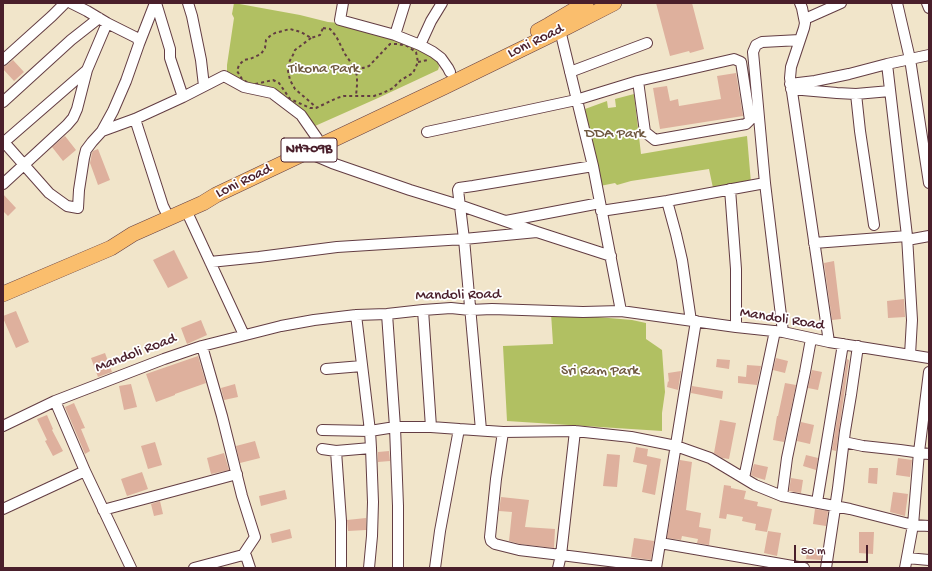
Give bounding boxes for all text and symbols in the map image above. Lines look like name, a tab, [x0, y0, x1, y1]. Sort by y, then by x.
street label: Loni Road	[505, 21, 567, 63]
park label: Tikona Park	[288, 61, 360, 79]
park label: DDA Park	[585, 126, 645, 144]
road number: NH709B	[281, 138, 337, 162]
street label: Loni Road	[213, 161, 275, 203]
street label: Mandoli Road	[415, 286, 501, 306]
street label: Mandoli Road	[738, 304, 826, 336]
street label: Mandoli Road	[93, 330, 179, 378]
park label: Sri Ram Park	[561, 363, 639, 381]
scale bar	[796, 537, 870, 563]
text: 50 m	[801, 545, 826, 559]

